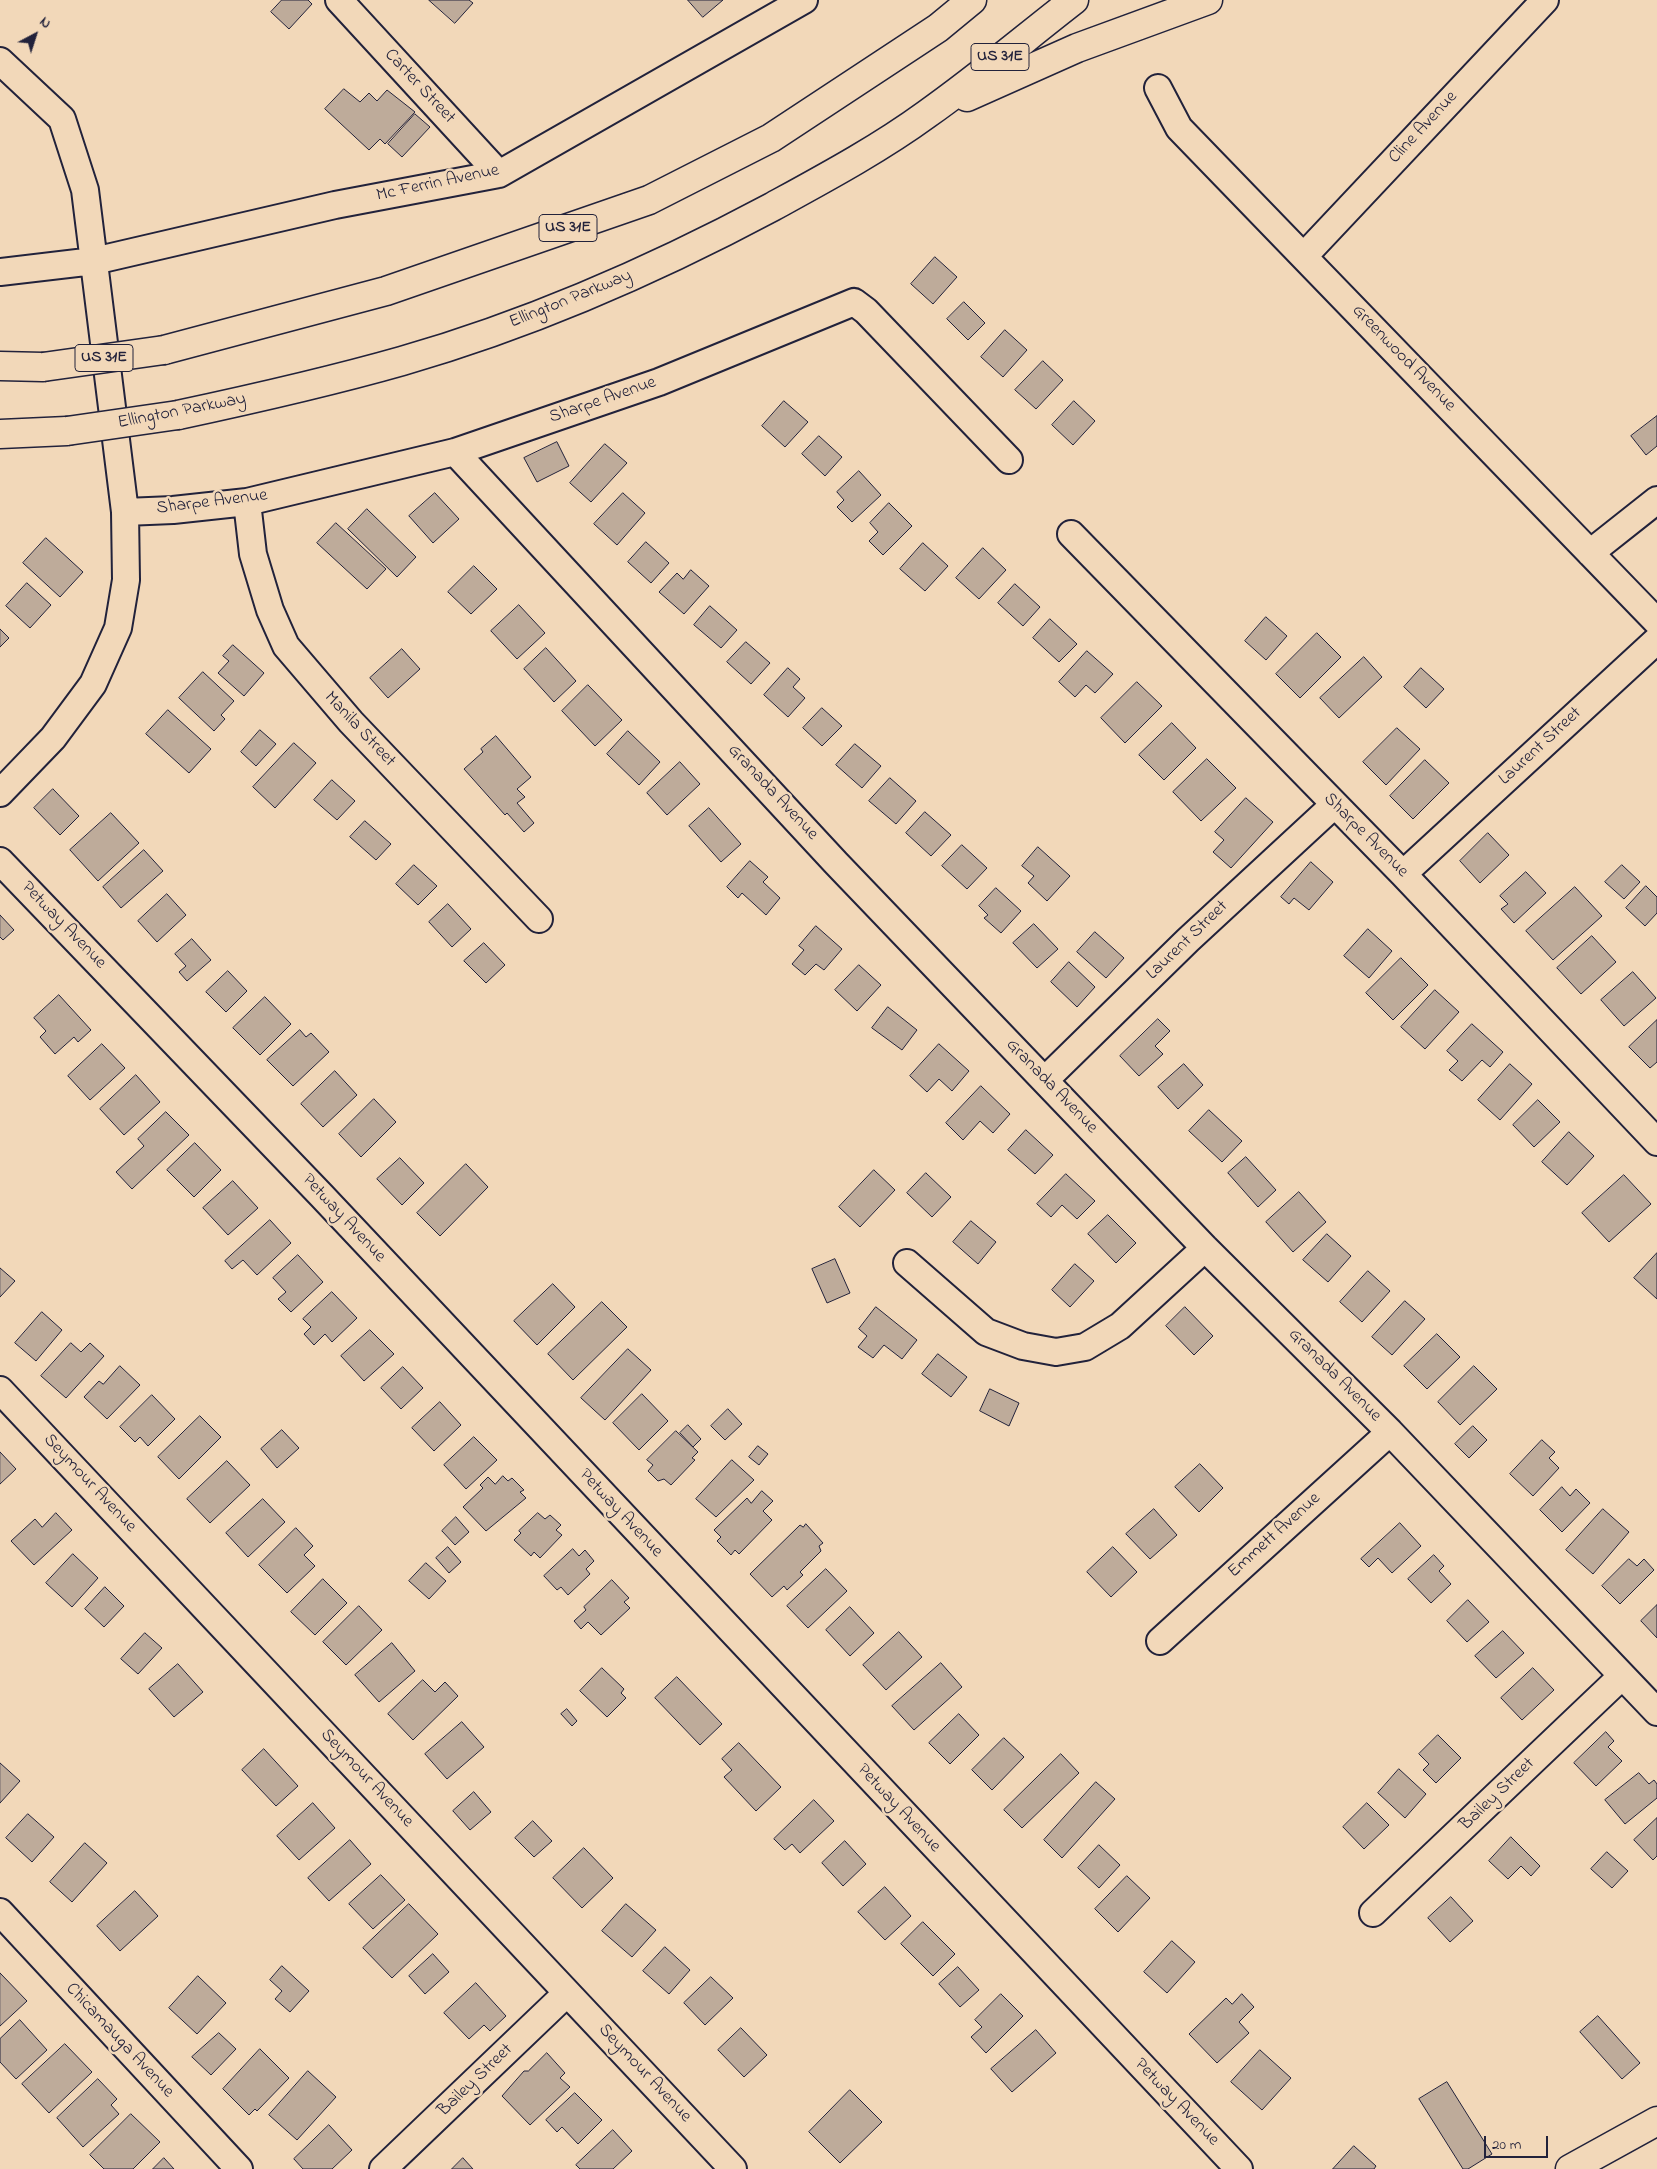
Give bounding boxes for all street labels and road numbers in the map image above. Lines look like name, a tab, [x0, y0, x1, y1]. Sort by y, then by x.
road number: US 31E	[971, 44, 1029, 70]
street label: Carter Street	[379, 45, 459, 129]
street label: Cline Avenue	[1385, 87, 1463, 169]
street label: Mc Ferrin Avenue	[375, 160, 501, 208]
road number: US 31E	[539, 214, 597, 242]
street label: Ellington Parkway	[507, 266, 635, 334]
street label: Greenwood Avenue	[1346, 301, 1460, 417]
road number: US 31E	[75, 344, 133, 372]
street label: Sharpe Avenue	[547, 373, 659, 429]
street label: Ellington Parkway	[116, 389, 248, 435]
street label: Sharpe Avenue	[155, 485, 269, 521]
street label: Manila Street	[319, 688, 399, 772]
street label: Laurent Street	[1495, 703, 1587, 791]
street label: Granada Avenue	[722, 741, 822, 845]
street label: Sharpe Avenue	[1318, 789, 1412, 883]
street label: Petway Avenue	[16, 878, 110, 974]
street label: Laurent Street	[1143, 897, 1233, 985]
street label: Granada Avenue	[1000, 1035, 1102, 1139]
street label: Petway Avenue	[296, 1170, 390, 1268]
street label: Granada Avenue	[1283, 1325, 1385, 1427]
street label: Seymour Avenue	[38, 1430, 140, 1538]
street label: Petway Avenue	[573, 1465, 667, 1563]
street label: Emmett Avenue	[1224, 1489, 1326, 1583]
street label: Seymour Avenue	[315, 1725, 417, 1833]
street label: Bailey Street	[1456, 1754, 1540, 1836]
street label: Petway Avenue	[851, 1760, 945, 1858]
street label: Chicamauga Avenue	[60, 1979, 178, 2103]
street label: Seymour Avenue	[593, 2020, 695, 2128]
street label: Bailey Street	[434, 2040, 518, 2122]
street label: Petway Avenue	[1129, 2055, 1223, 2151]

